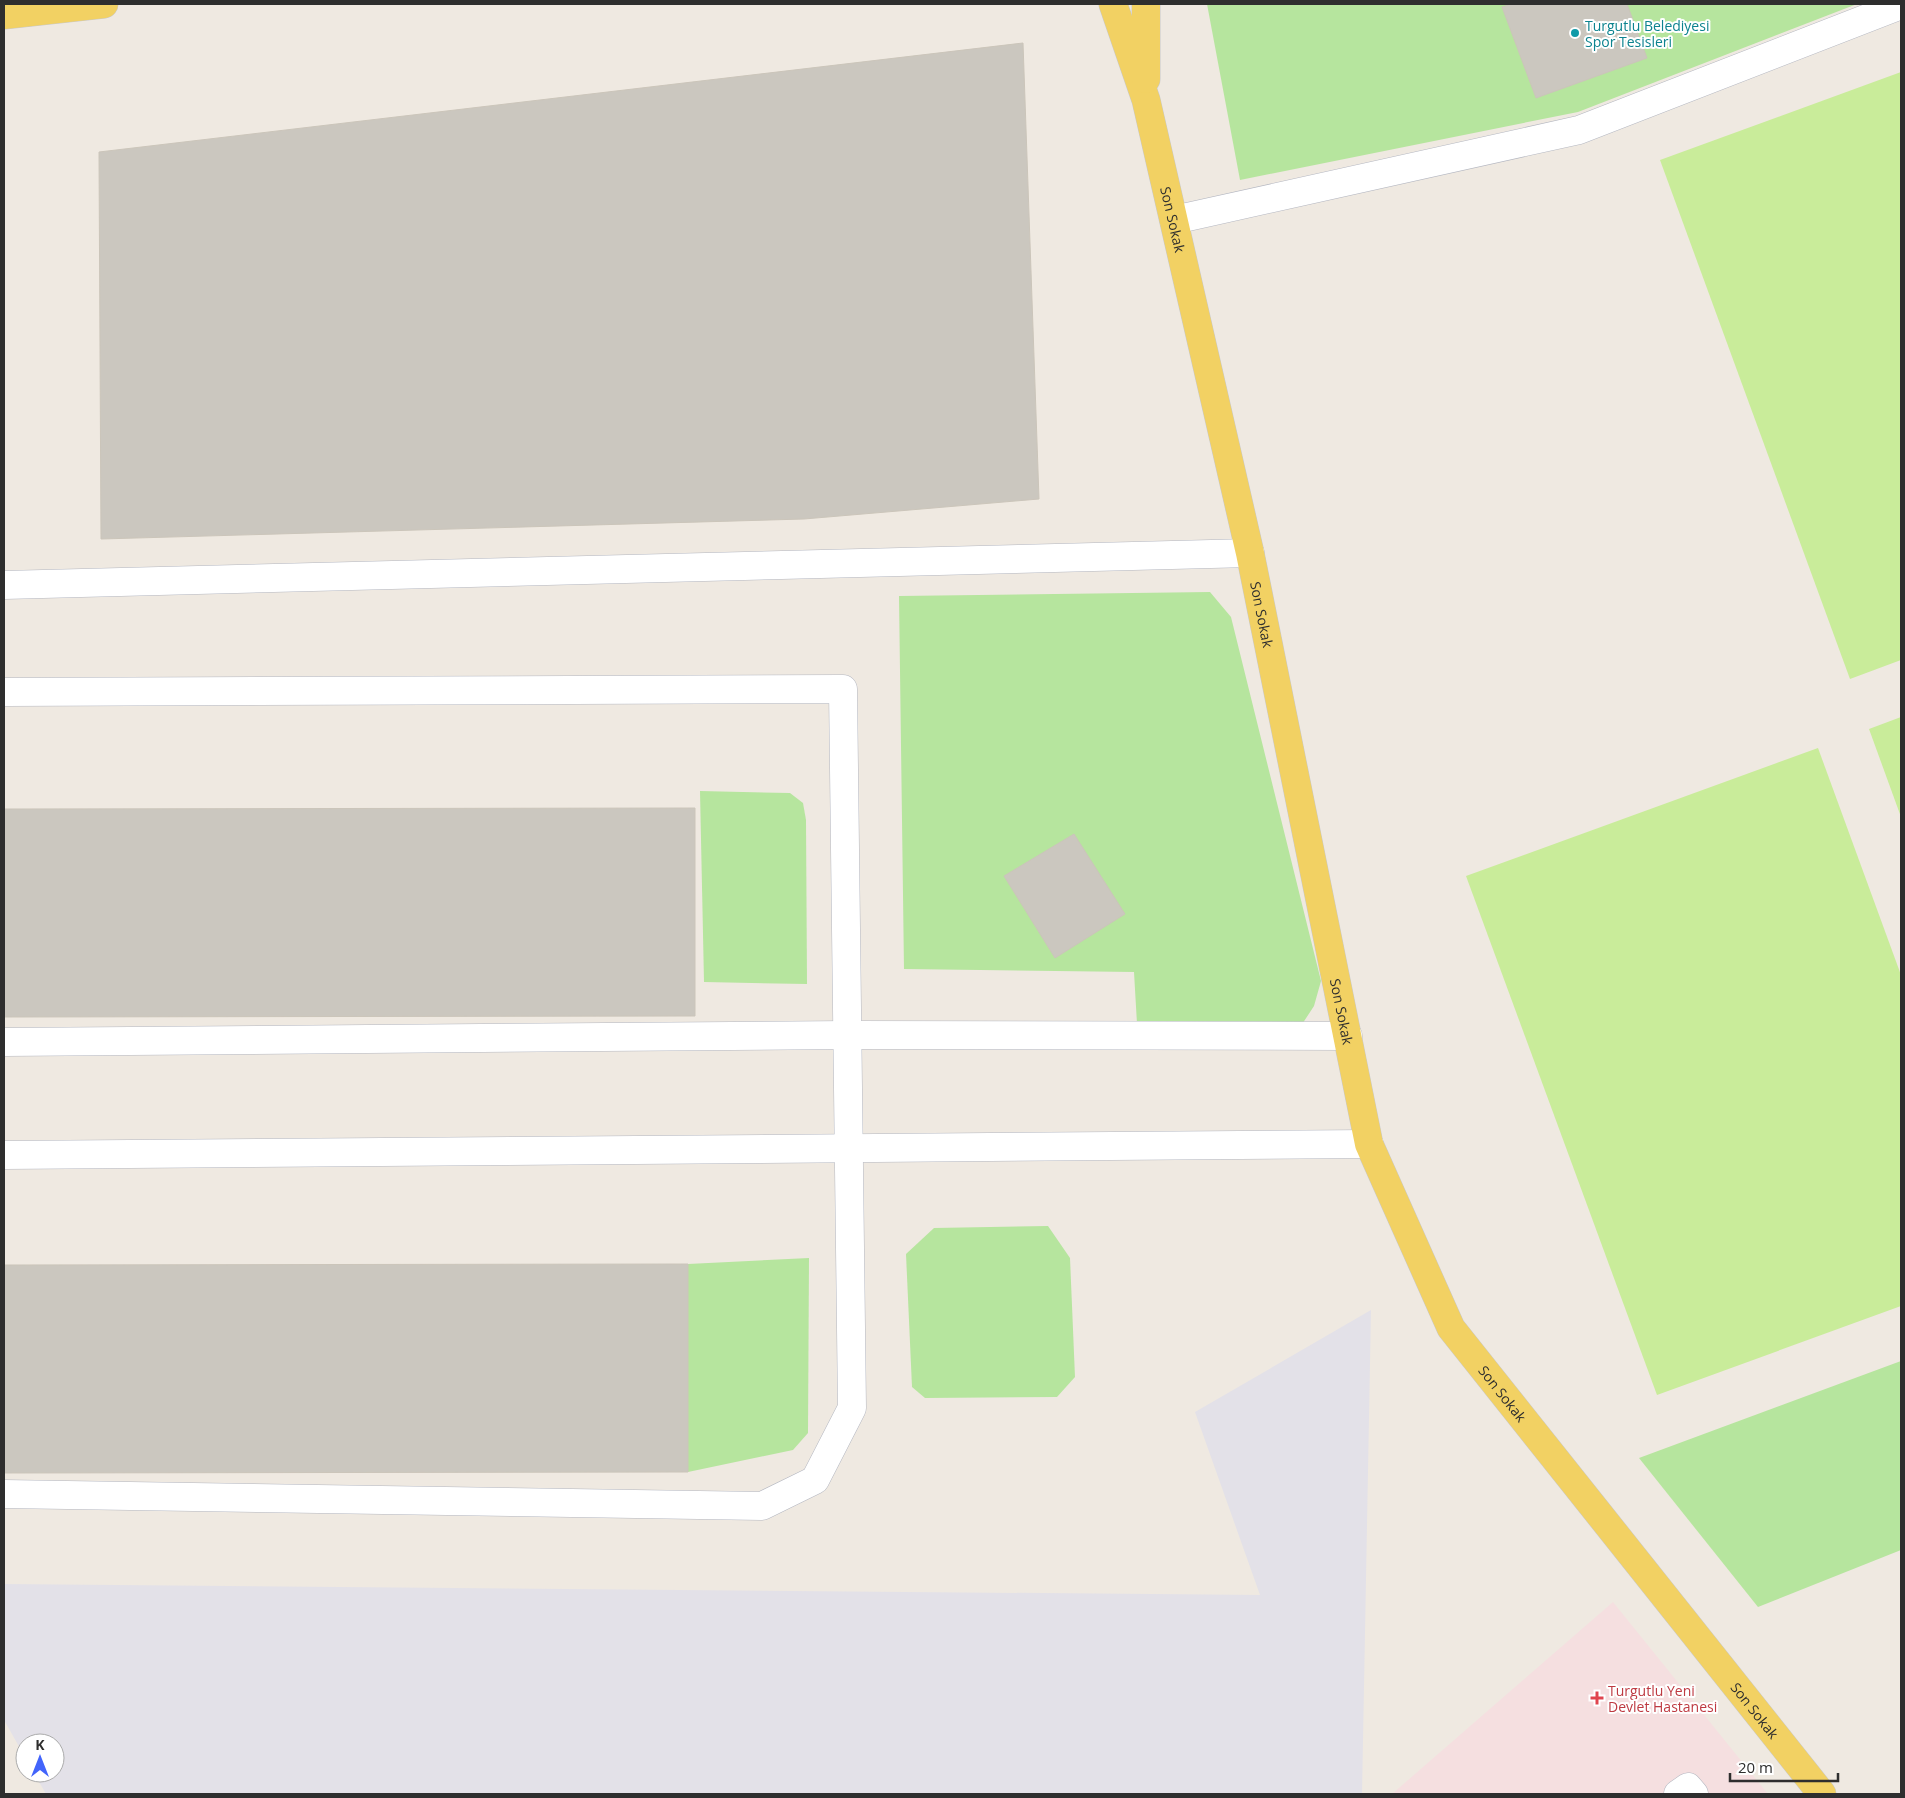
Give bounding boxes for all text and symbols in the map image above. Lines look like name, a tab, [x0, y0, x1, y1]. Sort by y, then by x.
place label: Turgutlu Belediyesi Spor Tesisleri	[1585, 16, 1709, 51]
marker: Turgutlu Belediyesi Spor Tesisleri	[1569, 27, 1581, 39]
street label: Son Sokak	[1157, 185, 1190, 255]
street label: Son Sokak	[1246, 580, 1278, 650]
street label: Son Sokak	[1326, 977, 1358, 1047]
street label: Son Sokak	[1475, 1361, 1532, 1426]
street label: Son Sokak	[1727, 1678, 1784, 1743]
place label: Turgutlu Yeni Devlet Hastanesi	[1608, 1681, 1717, 1716]
marker: Turgutlu Yeni Devlet Hastanesi	[1590, 1691, 1604, 1705]
north arrow	[15, 1733, 65, 1783]
text: K	[35, 1735, 45, 1754]
scale bar	[1730, 1750, 1838, 1782]
text: 20 m	[1738, 1757, 1773, 1777]

